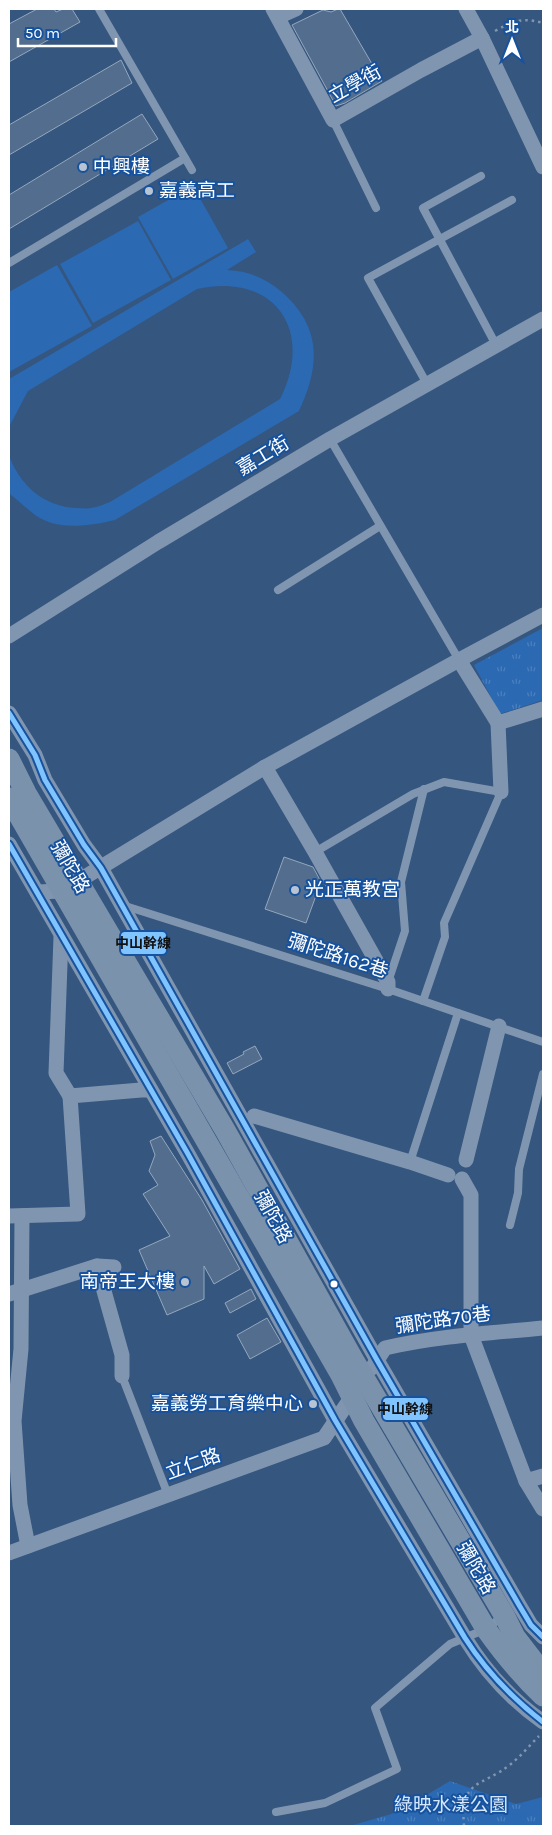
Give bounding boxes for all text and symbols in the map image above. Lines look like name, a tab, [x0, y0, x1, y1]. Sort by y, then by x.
scale bar	[18, 15, 115, 47]
north arrow	[487, 15, 537, 65]
text: 北	[505, 19, 519, 36]
text: 50 m	[25, 24, 60, 42]
street label: 立學街	[325, 61, 385, 107]
place label: 中興樓	[93, 156, 150, 178]
marker: 中興樓	[77, 161, 89, 173]
place label: 嘉義高工	[159, 180, 235, 202]
marker: 嘉義高工	[143, 185, 155, 197]
street label: 嘉工街	[233, 432, 293, 480]
street label: 彌陀路	[46, 837, 94, 897]
place label: 光正萬教宮	[305, 879, 400, 901]
marker: 光正萬教宮	[289, 884, 301, 896]
street label: 彌陀路162巷	[285, 929, 391, 983]
line badge: 中山幹線	[120, 931, 167, 955]
text: 中山幹線	[115, 935, 171, 952]
street label: 彌陀路	[250, 1187, 296, 1247]
place label: 南帝王大樓	[80, 1271, 175, 1293]
marker: 南帝王大樓	[179, 1276, 191, 1288]
unlabelled marker	[329, 1279, 339, 1289]
street label: 彌陀路70巷	[394, 1302, 492, 1338]
place label: 嘉義勞工育樂中心	[151, 1393, 303, 1415]
line badge: 中山幹線	[382, 1397, 429, 1421]
marker: 嘉義勞工育樂中心	[307, 1398, 319, 1410]
text: 中山幹線	[377, 1401, 433, 1418]
street label: 立仁路	[162, 1444, 224, 1484]
street label: 彌陀路	[452, 1538, 500, 1598]
park label: 綠映水漾公園	[394, 1794, 508, 1816]

